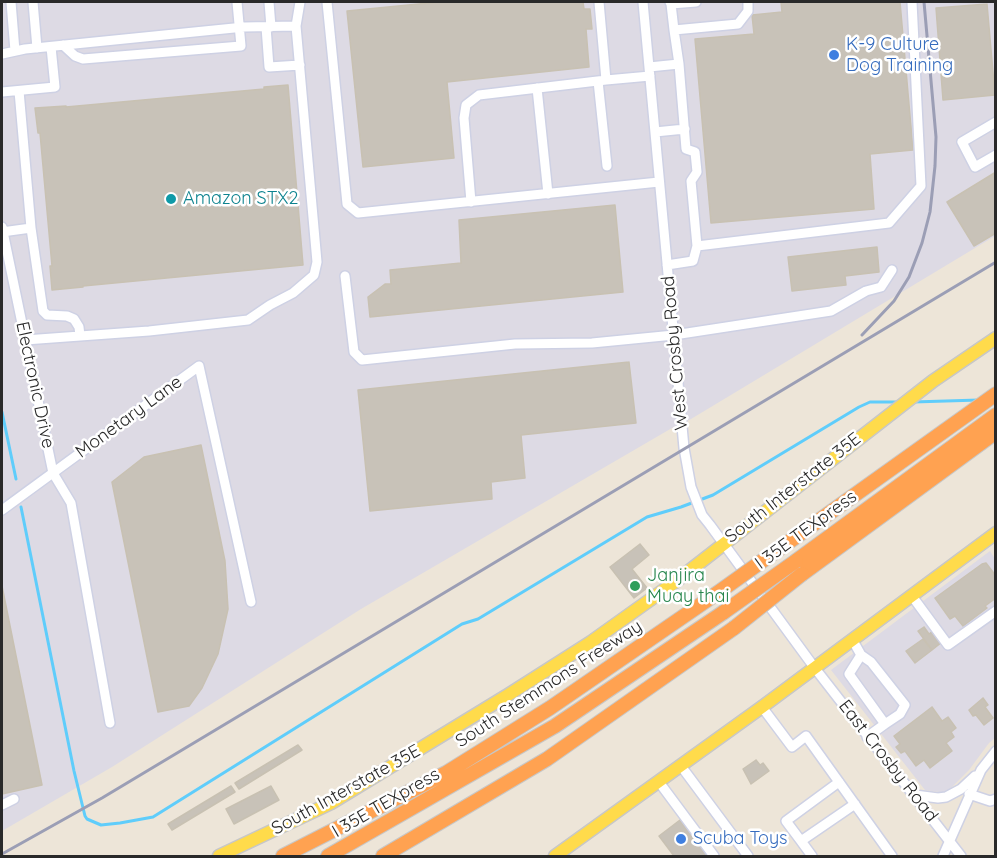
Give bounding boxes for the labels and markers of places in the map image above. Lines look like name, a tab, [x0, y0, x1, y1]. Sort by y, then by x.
place label: K-9 Culture Dog Training	[846, 34, 953, 76]
marker: K-9 Culture Dog Training	[827, 48, 841, 62]
place label: Amazon STX2	[183, 188, 298, 210]
marker: Amazon STX2	[164, 192, 178, 206]
place label: Janjira Muay thai	[647, 565, 729, 608]
marker: Janjira Muay thai	[628, 579, 642, 593]
place label: Scuba Toys	[693, 828, 787, 850]
marker: Scuba Toys	[674, 832, 688, 846]

